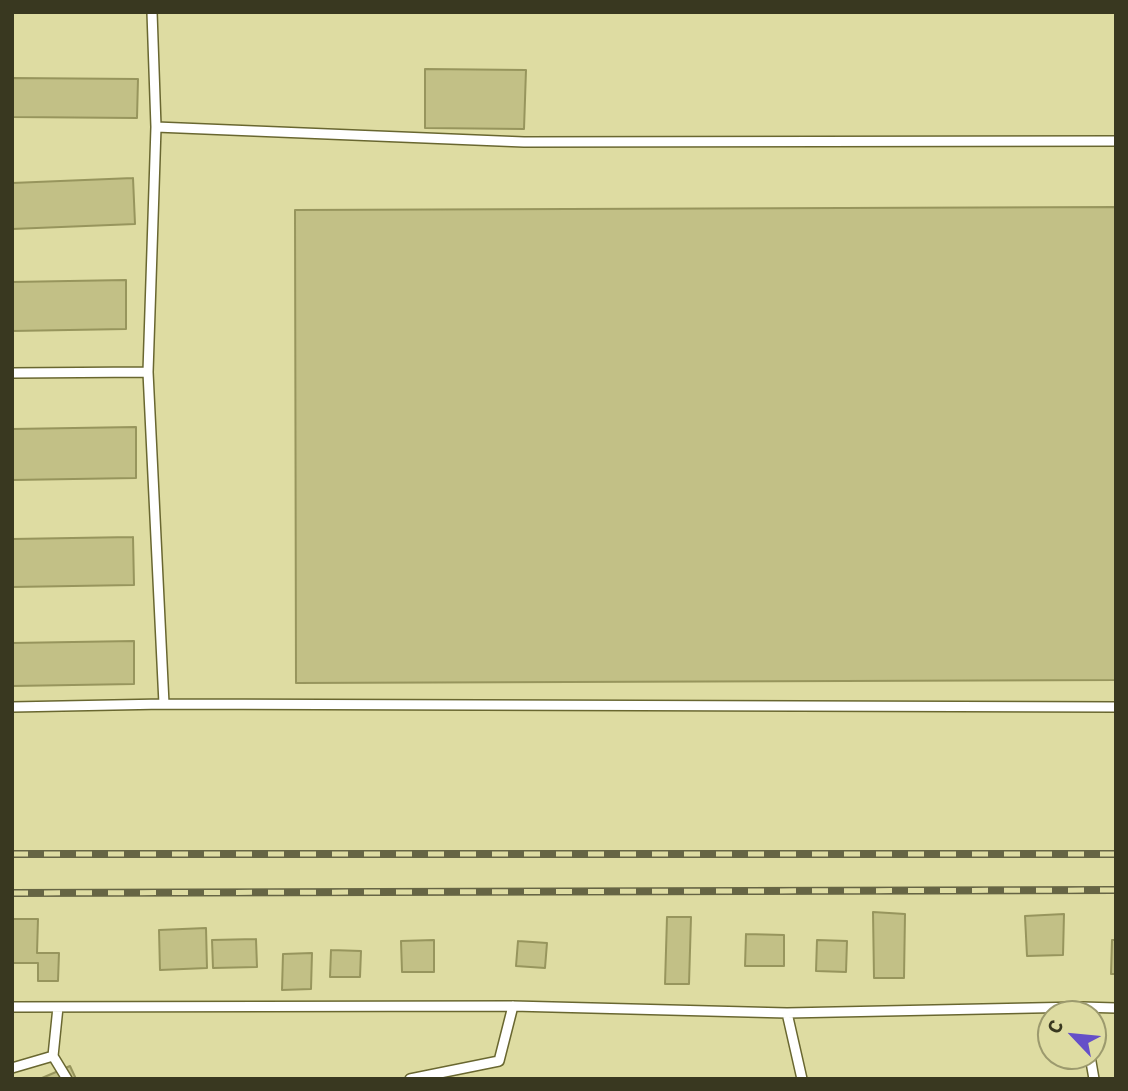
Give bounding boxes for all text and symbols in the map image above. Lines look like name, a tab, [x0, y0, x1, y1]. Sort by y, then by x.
north arrow	[1037, 1000, 1107, 1070]
text: С	[1041, 1016, 1068, 1037]

